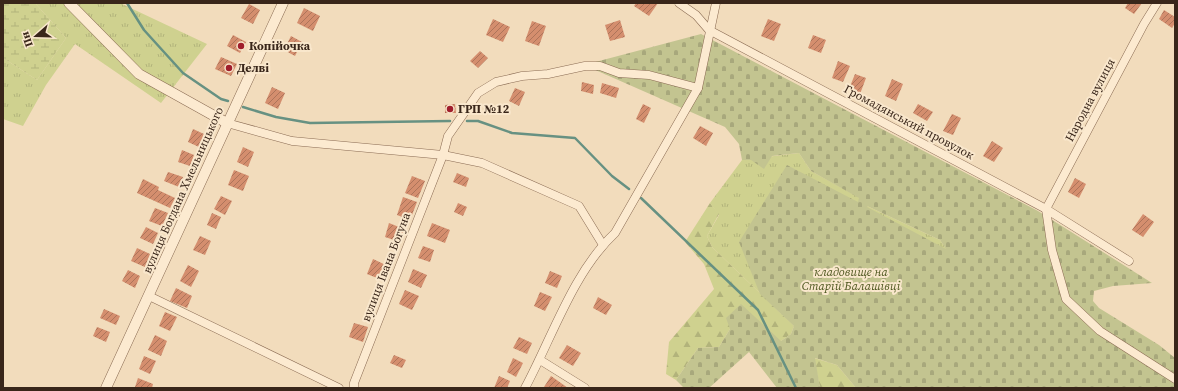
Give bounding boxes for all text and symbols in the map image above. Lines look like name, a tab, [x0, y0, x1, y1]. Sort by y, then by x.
north arrow	[16, 16, 56, 56]
text: Пн	[17, 29, 37, 49]
place label: Копійочка	[249, 38, 311, 54]
marker: Копійочка	[236, 41, 246, 51]
street label: Народна вулиця	[1061, 56, 1119, 144]
place label: Делві	[237, 60, 269, 76]
marker: Делві	[224, 63, 234, 73]
street label: Громадянський провулок	[841, 81, 977, 163]
place label: ГРП №12	[458, 101, 510, 117]
street label: вулиця Богдана Хмельницького	[139, 104, 227, 276]
marker: ГРП №12	[445, 104, 455, 114]
street label: вулиця Івана Богуна	[358, 209, 414, 324]
park label: кладовище на Старій Балашівці	[802, 264, 901, 294]

